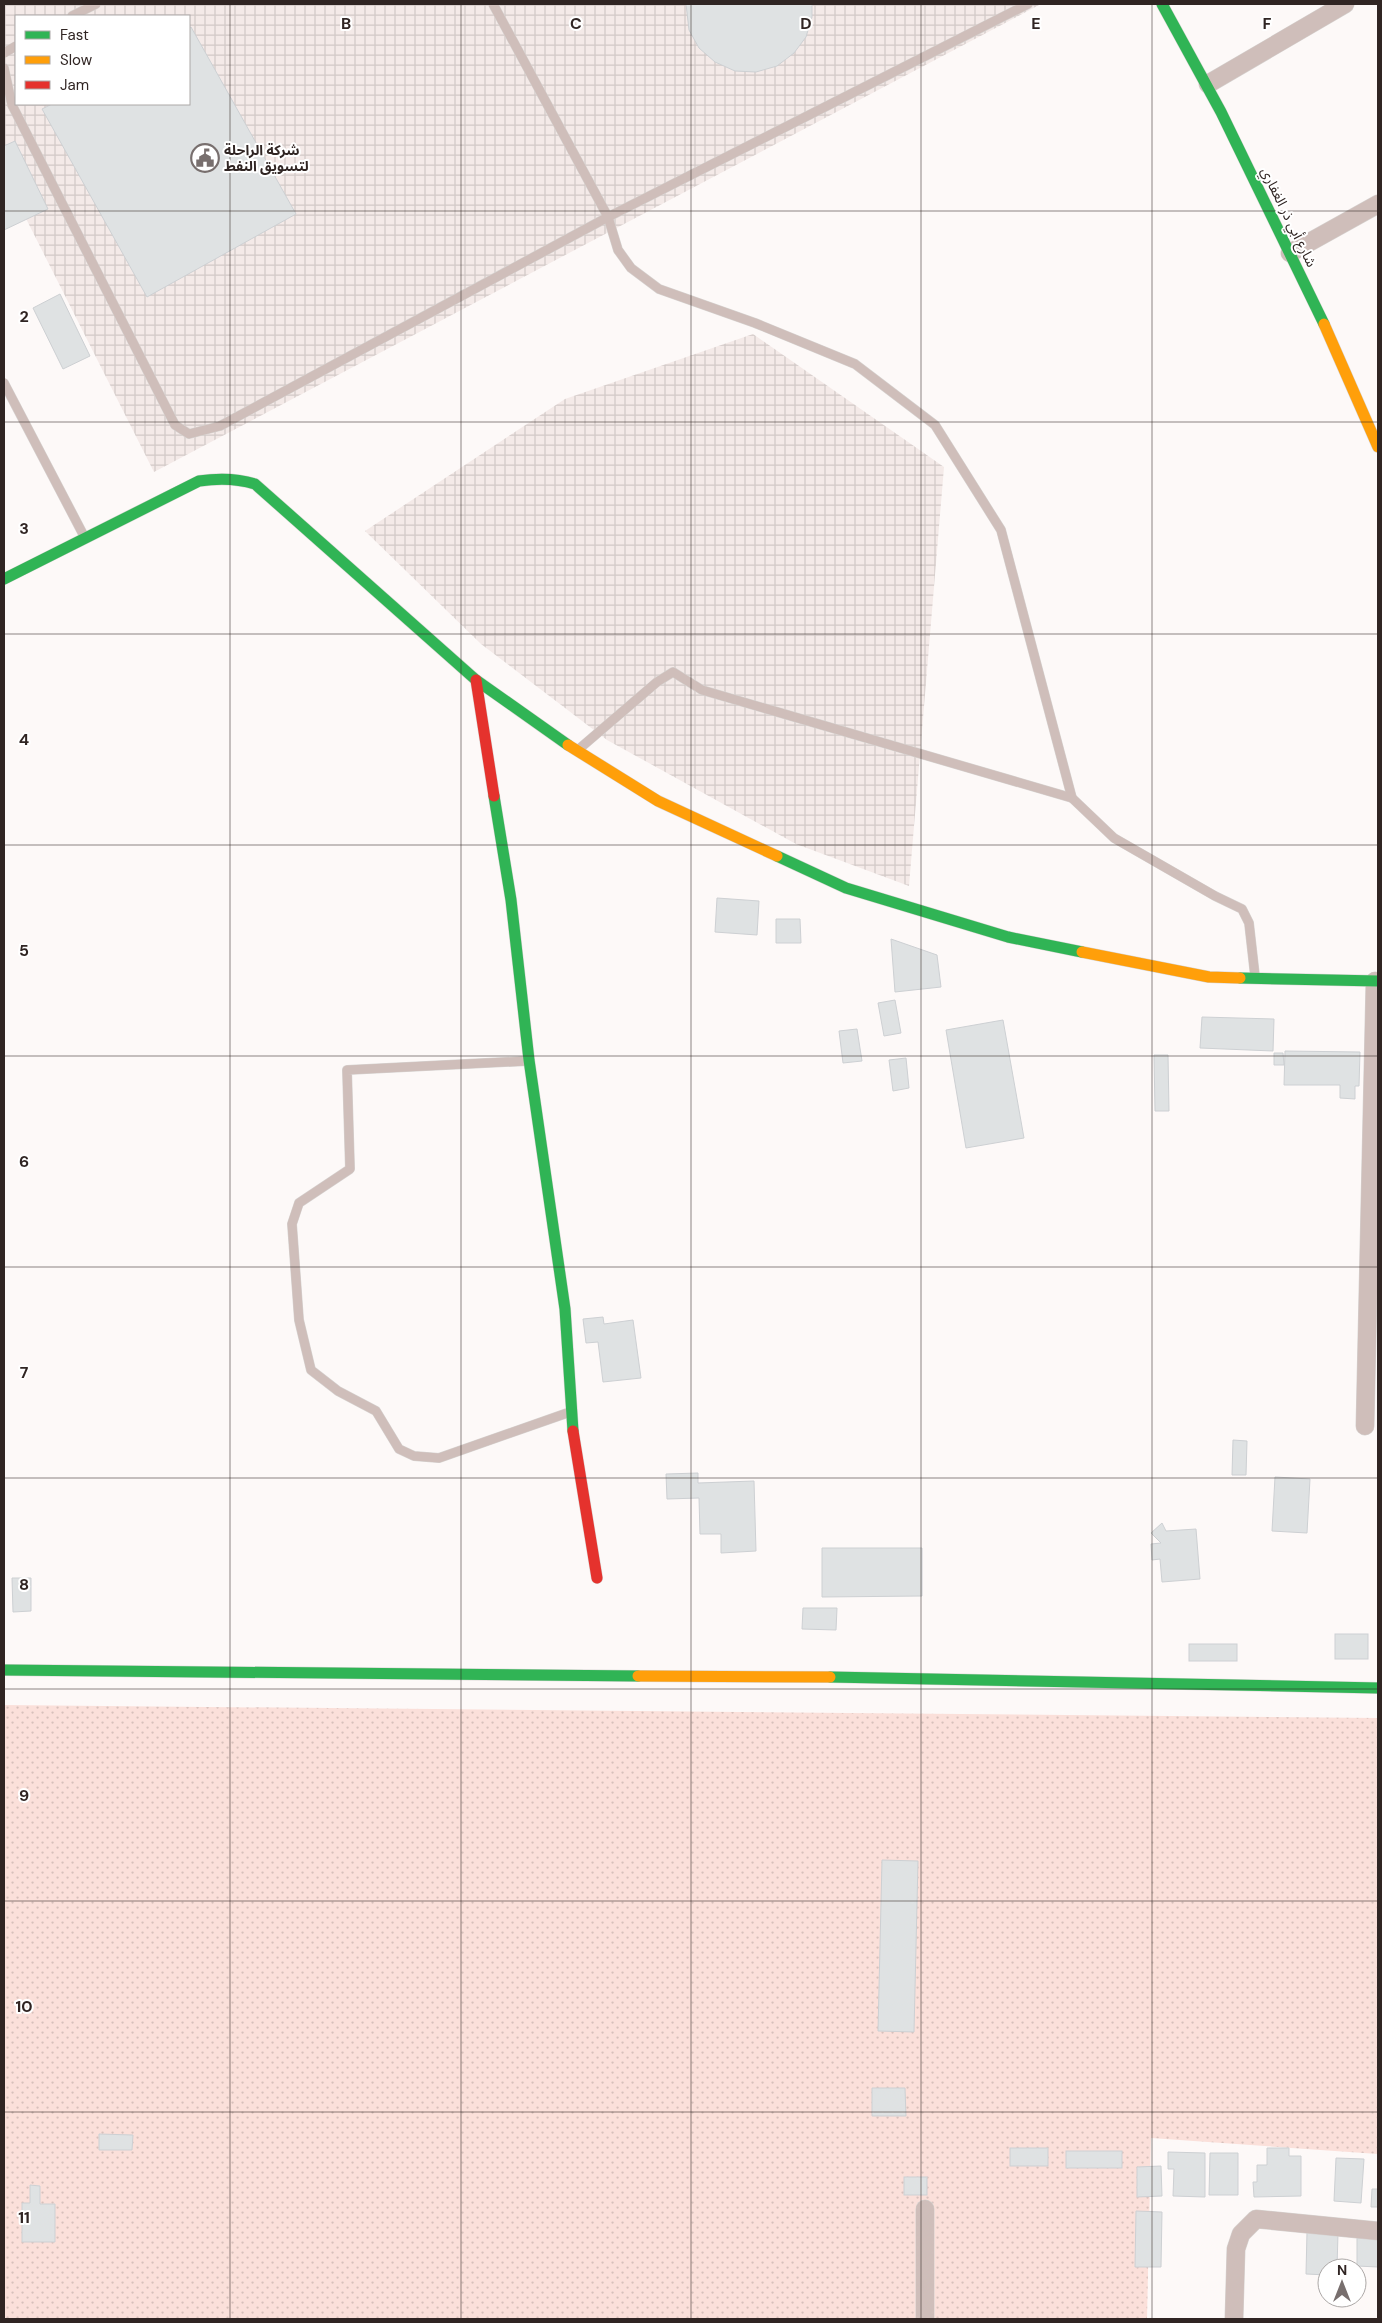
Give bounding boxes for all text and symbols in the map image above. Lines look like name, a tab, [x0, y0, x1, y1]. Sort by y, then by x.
text: B	[341, 13, 351, 34]
text: C	[570, 13, 582, 34]
text: D	[800, 13, 812, 34]
text: E	[1031, 13, 1041, 34]
text: F	[1263, 13, 1272, 34]
legend	[15, 15, 190, 105]
text: Fast	[60, 25, 89, 45]
text: Slow	[60, 50, 93, 70]
text: Jam	[60, 75, 89, 95]
place label: شركة الراحلة لتسويق النفط	[224, 141, 309, 175]
public building icon: شركة الراحلة لتسويق النفط	[190, 143, 220, 173]
street label: شارع أبي ذر الغفاري	[1255, 164, 1321, 271]
text: 2	[19, 306, 29, 327]
text: 3	[19, 518, 29, 539]
text: 4	[19, 729, 29, 750]
text: 5	[19, 940, 29, 961]
text: 6	[19, 1151, 29, 1172]
text: 7	[20, 1362, 29, 1383]
text: 8	[19, 1574, 29, 1595]
text: 9	[19, 1785, 29, 1806]
text: 10	[15, 1996, 33, 2017]
text: 11	[18, 2207, 30, 2228]
north arrow	[1317, 2258, 1367, 2308]
text: N	[1337, 2261, 1347, 2279]

